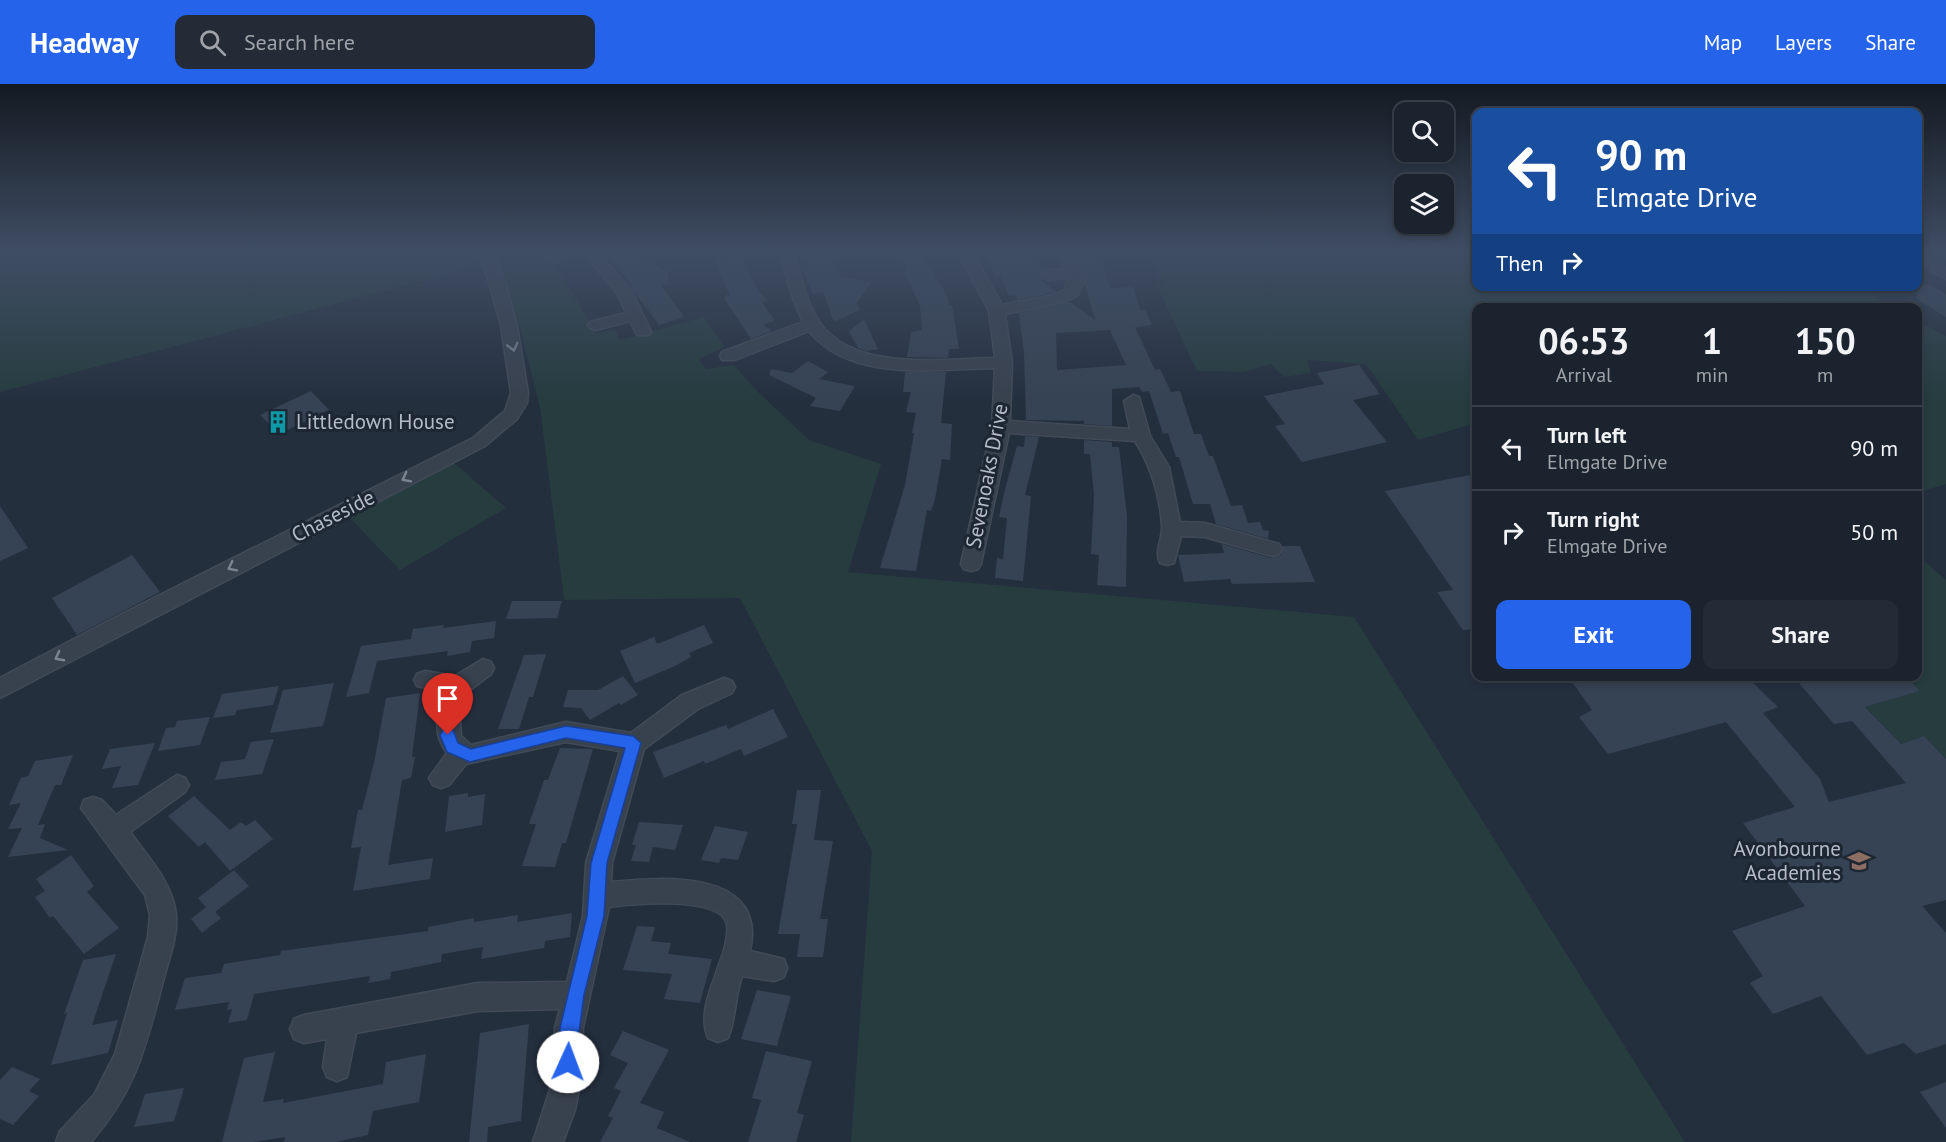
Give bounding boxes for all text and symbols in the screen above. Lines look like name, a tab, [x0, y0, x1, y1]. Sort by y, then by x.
search box	[175, 15, 595, 69]
text: Headway	[30, 24, 139, 61]
icon: search	[196, 26, 229, 59]
text: Search here	[244, 28, 355, 56]
text: Map	[1704, 29, 1742, 56]
text: Layers	[1775, 29, 1832, 56]
text: Share	[1865, 29, 1916, 56]
map controls	[1394, 102, 1454, 234]
button: search	[1394, 102, 1454, 162]
text: 90 m	[1595, 127, 1687, 182]
icon: left	[1496, 132, 1574, 210]
button: layers	[1394, 174, 1454, 234]
text: Elmgate Drive	[1595, 180, 1757, 214]
icon: right	[1555, 246, 1588, 279]
text: Then	[1496, 249, 1543, 277]
text: 06:53	[1538, 317, 1630, 364]
text: 1	[1702, 317, 1722, 364]
text: 150	[1795, 317, 1856, 364]
one-way arrow	[506, 342, 519, 352]
text: Arrival	[1556, 362, 1612, 388]
text: min	[1696, 362, 1728, 388]
text: m	[1817, 362, 1833, 388]
street label: Sevenoaks Drive	[959, 401, 1014, 550]
place label: Littledown House	[296, 408, 455, 435]
building icon: Littledown House	[265, 409, 291, 435]
text: Turn left	[1547, 421, 1627, 449]
icon: left	[1496, 432, 1529, 465]
text: 90 m	[1850, 434, 1898, 462]
text: Elmgate Drive	[1547, 449, 1667, 475]
one-way arrow	[401, 471, 412, 483]
street label: Chaseside	[287, 483, 379, 548]
text: Turn right	[1547, 505, 1639, 533]
icon: right	[1496, 516, 1529, 549]
text: 50 m	[1850, 518, 1898, 546]
text: Elmgate Drive	[1547, 533, 1667, 559]
one-way arrow	[228, 560, 238, 571]
button: Exit	[1496, 600, 1691, 669]
button: Share	[1703, 600, 1898, 669]
one-way arrow	[55, 650, 65, 661]
pin	[422, 673, 473, 735]
icon: arrive	[431, 682, 464, 715]
place label: Avonbourne Academies	[1734, 835, 1841, 886]
school or university icon: Avonbourne Academies	[1846, 848, 1872, 874]
position arrow	[536, 1030, 600, 1094]

